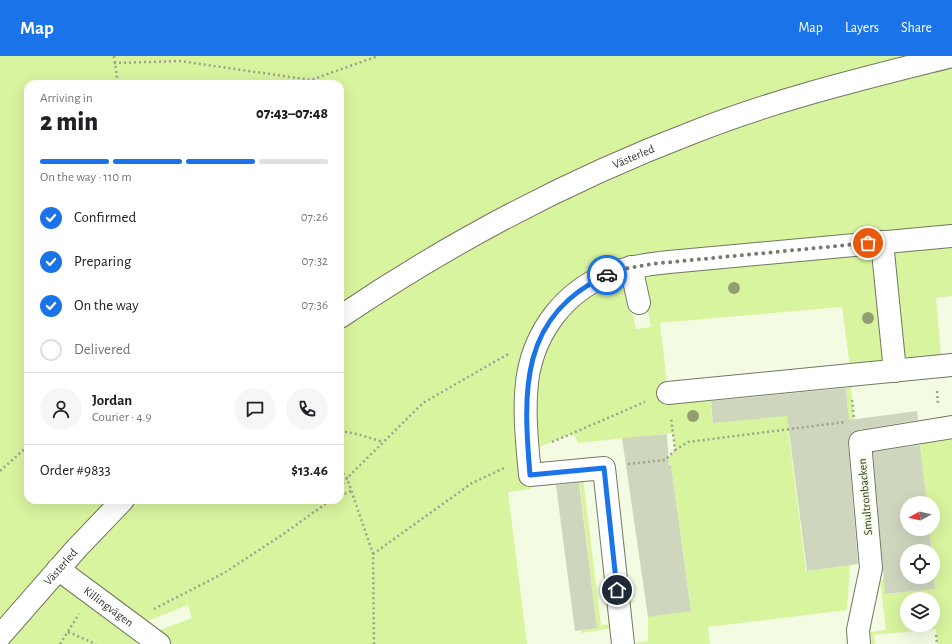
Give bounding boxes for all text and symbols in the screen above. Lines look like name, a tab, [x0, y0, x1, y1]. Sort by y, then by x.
text: Map	[20, 19, 54, 38]
text: Map	[798, 21, 823, 35]
text: Layers	[845, 21, 879, 35]
text: Share	[901, 21, 932, 35]
text: Arriving in	[40, 92, 93, 105]
text: 07:43–07:48	[256, 106, 328, 121]
text: 2 min	[40, 109, 98, 135]
street label: Västerled	[611, 142, 656, 171]
text: On the way · 110 m	[40, 171, 132, 184]
icon: check	[40, 207, 62, 229]
text: Confirmed	[74, 210, 136, 225]
text: 07:26	[301, 211, 328, 224]
pin	[851, 226, 885, 260]
icon: bag	[857, 232, 879, 254]
icon: check	[40, 251, 62, 273]
text: Preparing	[74, 254, 131, 269]
text: 07:32	[301, 255, 328, 268]
courier	[587, 255, 627, 295]
icon: car	[596, 264, 618, 286]
icon: check	[40, 295, 62, 317]
text: On the way	[74, 298, 139, 313]
text: 07:36	[301, 299, 328, 312]
text: Delivered	[74, 342, 131, 357]
button: person	[40, 388, 82, 430]
button: chat	[234, 388, 276, 430]
button: phone	[286, 388, 328, 430]
text: Jordan	[92, 393, 132, 408]
text: Courier · 4.9	[92, 411, 152, 424]
street label: Smultronbacken	[856, 458, 874, 536]
text: Order #9833	[40, 463, 111, 478]
text: $13.46	[291, 463, 328, 478]
north arrow	[900, 496, 940, 536]
map controls	[900, 496, 940, 632]
button: locate	[900, 544, 940, 584]
street label: Västerled	[42, 546, 80, 587]
pin	[600, 573, 634, 607]
icon: home	[606, 579, 628, 601]
street label: Killingvägen	[82, 584, 136, 629]
button: layers	[900, 592, 940, 632]

